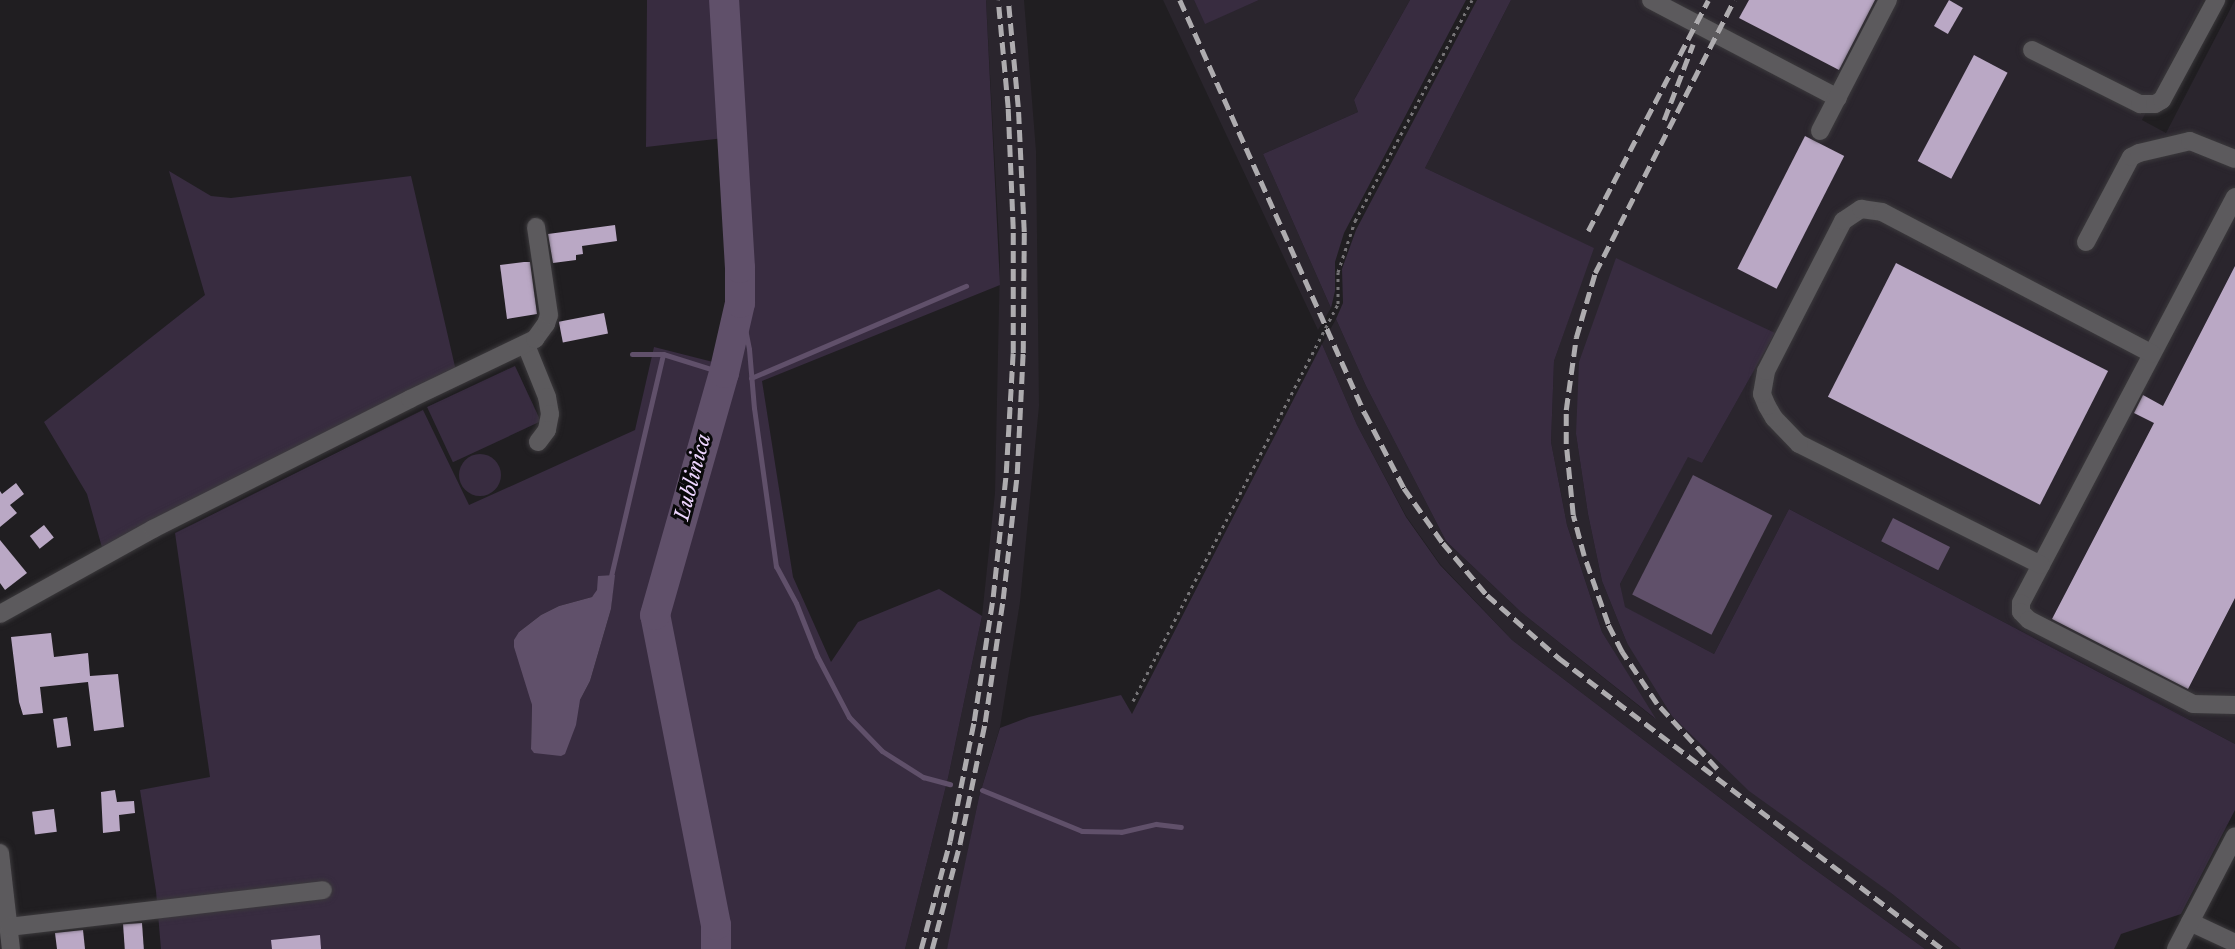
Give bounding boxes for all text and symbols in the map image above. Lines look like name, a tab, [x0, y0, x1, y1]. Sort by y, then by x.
water label: Lublinica	[670, 431, 716, 523]

